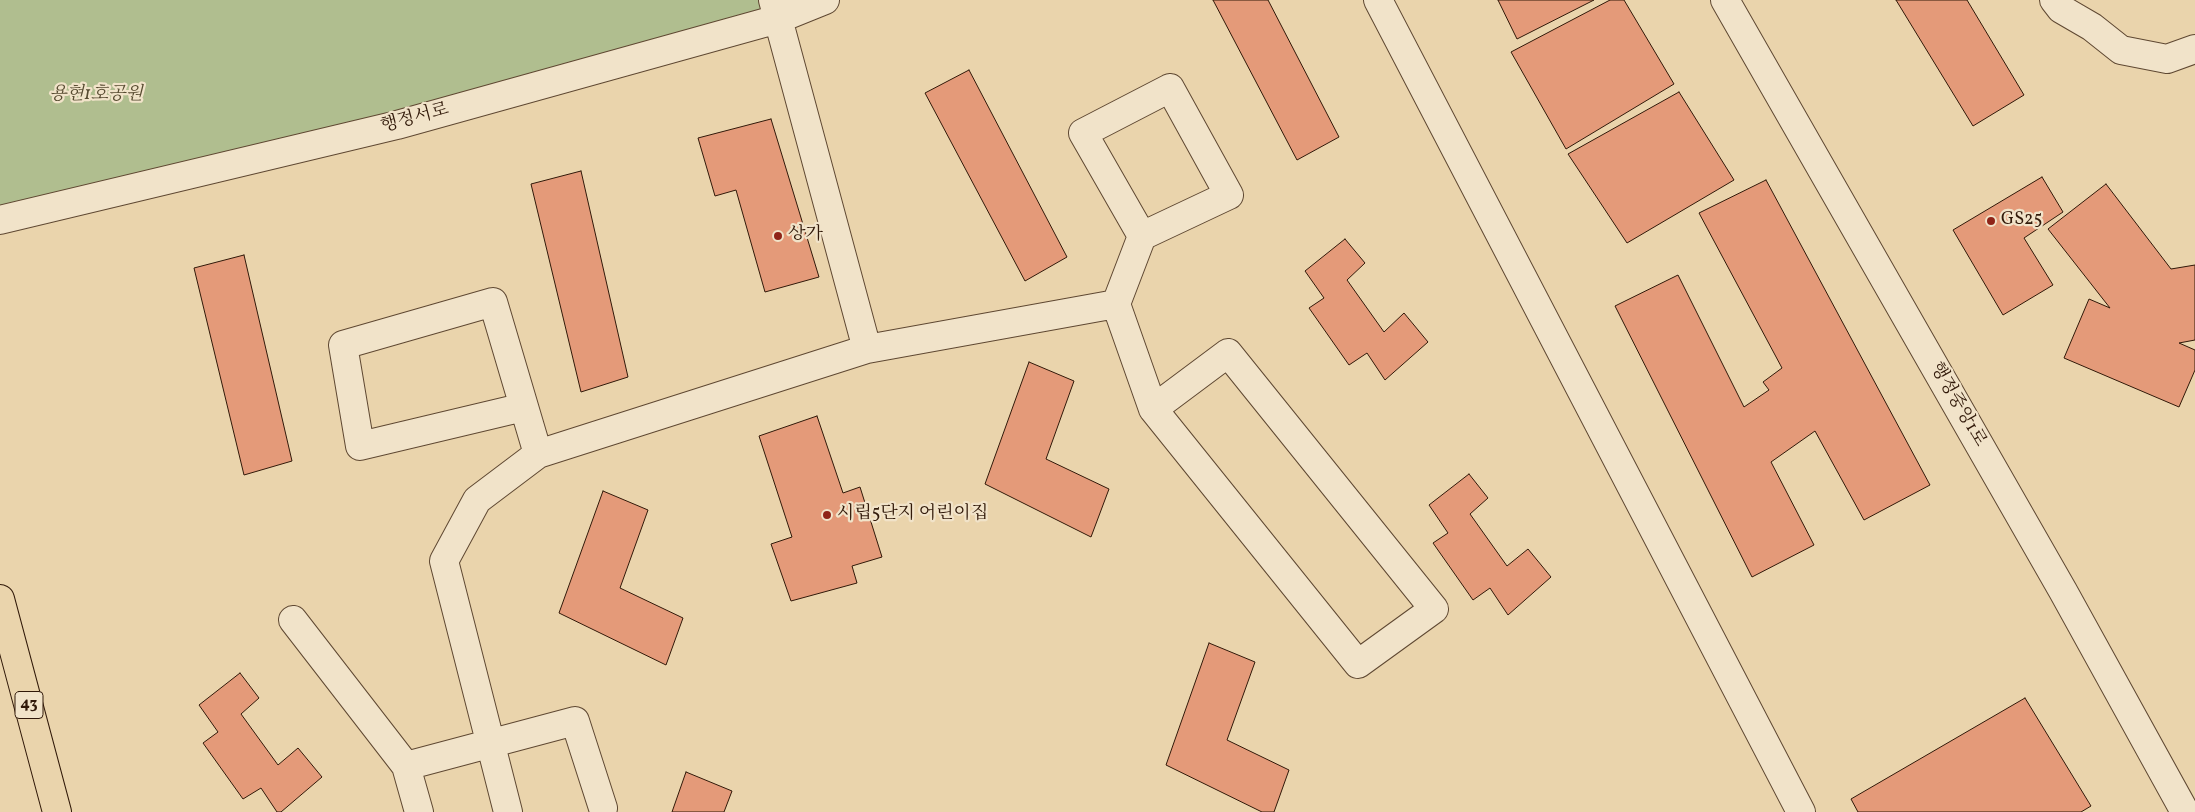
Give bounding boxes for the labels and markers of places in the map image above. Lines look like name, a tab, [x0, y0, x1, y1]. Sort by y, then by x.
place label: GS25	[2001, 210, 2042, 232]
marker: GS25	[1985, 215, 1997, 227]
place label: 상가	[788, 225, 823, 247]
marker: 상가	[772, 230, 784, 242]
place label: 시립5단지 어린이집	[837, 504, 988, 526]
marker: 시립5단지 어린이집	[821, 509, 833, 521]

